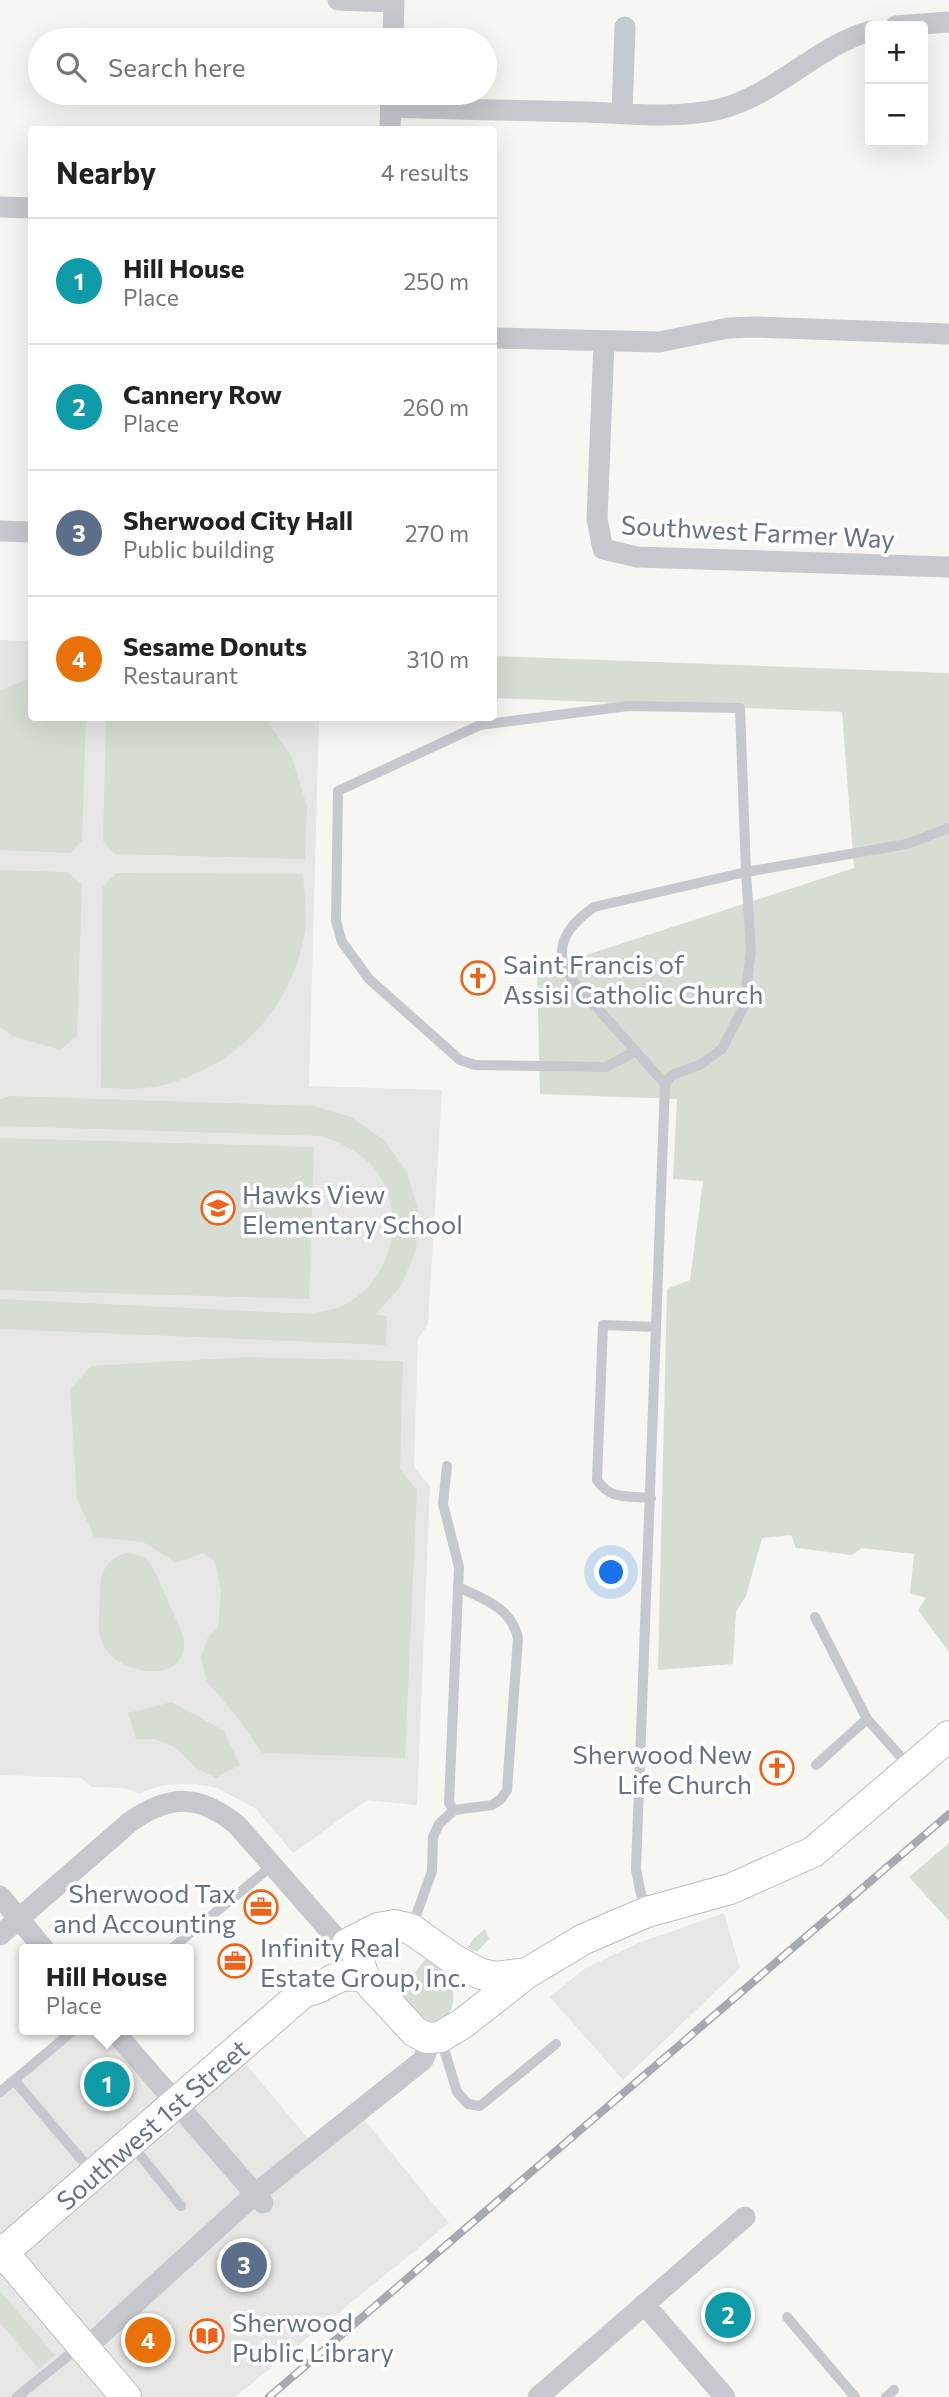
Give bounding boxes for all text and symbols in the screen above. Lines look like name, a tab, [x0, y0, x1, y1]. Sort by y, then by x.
map controls	[865, 21, 928, 147]
button: +	[865, 21, 928, 84]
search box	[28, 28, 497, 105]
icon: search	[52, 48, 90, 86]
text: Search here	[108, 51, 246, 82]
button: −	[865, 84, 928, 147]
text: Nearby	[56, 153, 156, 190]
text: 4 results	[381, 158, 469, 186]
text: Hill House	[123, 252, 245, 283]
text: 1	[74, 267, 84, 295]
text: 250 m	[404, 267, 469, 295]
text: Place	[123, 283, 179, 311]
text: Cannery Row	[123, 378, 282, 409]
text: 2	[72, 393, 86, 421]
text: 260 m	[403, 393, 469, 421]
text: Place	[123, 409, 179, 437]
text: Sherwood City Hall	[123, 504, 353, 535]
street label: Southwest Farmer Way	[620, 508, 896, 554]
text: 3	[72, 519, 86, 547]
text: 270 m	[405, 519, 469, 547]
text: Public building	[123, 535, 274, 563]
text: Sesame Donuts	[123, 630, 307, 661]
text: 4	[72, 645, 86, 673]
text: 310 m	[407, 645, 469, 673]
text: Restaurant	[123, 661, 238, 689]
place label: Saint Francis of Assisi Catholic Church	[503, 948, 763, 1009]
church icon: Saint Francis of Assisi Catholic Church	[459, 959, 497, 997]
place label: Hawks View Elementary School	[242, 1178, 463, 1239]
school or university icon: Hawks View Elementary School	[199, 1189, 237, 1227]
your location	[594, 1555, 628, 1589]
place label: Sherwood New Life Church	[573, 1738, 752, 1799]
church icon: Sherwood New Life Church	[758, 1749, 796, 1787]
place label: Sherwood Tax and Accounting	[53, 1877, 236, 1938]
office icon: Sherwood Tax and Accounting	[242, 1888, 280, 1926]
place label: Infinity Real Estate Group, Inc.	[260, 1931, 466, 1992]
office icon: Infinity Real Estate Group, Inc.	[216, 1942, 254, 1980]
popup	[19, 1944, 194, 2035]
text: Hill House	[46, 1960, 167, 1991]
text: Place	[46, 1991, 102, 2019]
street label: Southwest 1st Street	[50, 2032, 254, 2216]
pin: 1	[84, 2058, 130, 2110]
pin: 3	[221, 2239, 267, 2291]
pin: 2	[705, 2289, 751, 2341]
place label: Sherwood Public Library	[232, 2306, 394, 2367]
pin: 4	[125, 2314, 171, 2366]
library icon: Sherwood Public Library	[188, 2317, 226, 2355]

